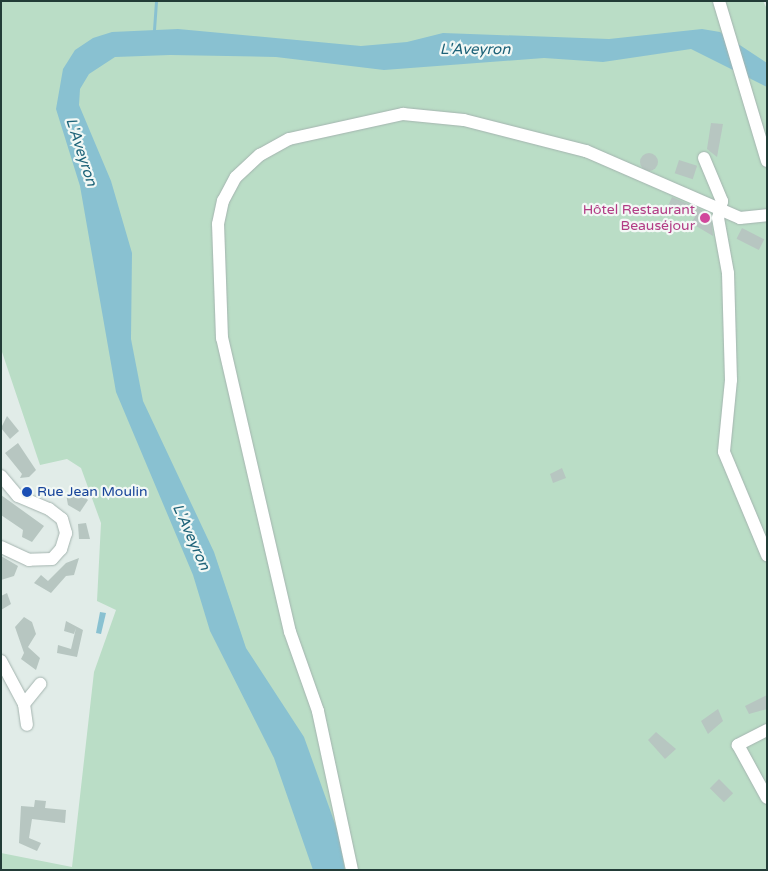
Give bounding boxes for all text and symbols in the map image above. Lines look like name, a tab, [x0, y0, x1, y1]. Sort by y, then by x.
water label: L'Aveyron	[440, 41, 510, 59]
water label: L'Aveyron	[62, 116, 100, 188]
place label: Hôtel Restaurant Beauséjour	[583, 202, 695, 234]
marker: Hôtel Restaurant Beauséjour	[699, 212, 711, 224]
place label: Rue Jean Moulin	[37, 484, 147, 500]
marker: Rue Jean Moulin	[21, 486, 33, 498]
water label: L'Aveyron	[168, 501, 214, 573]

